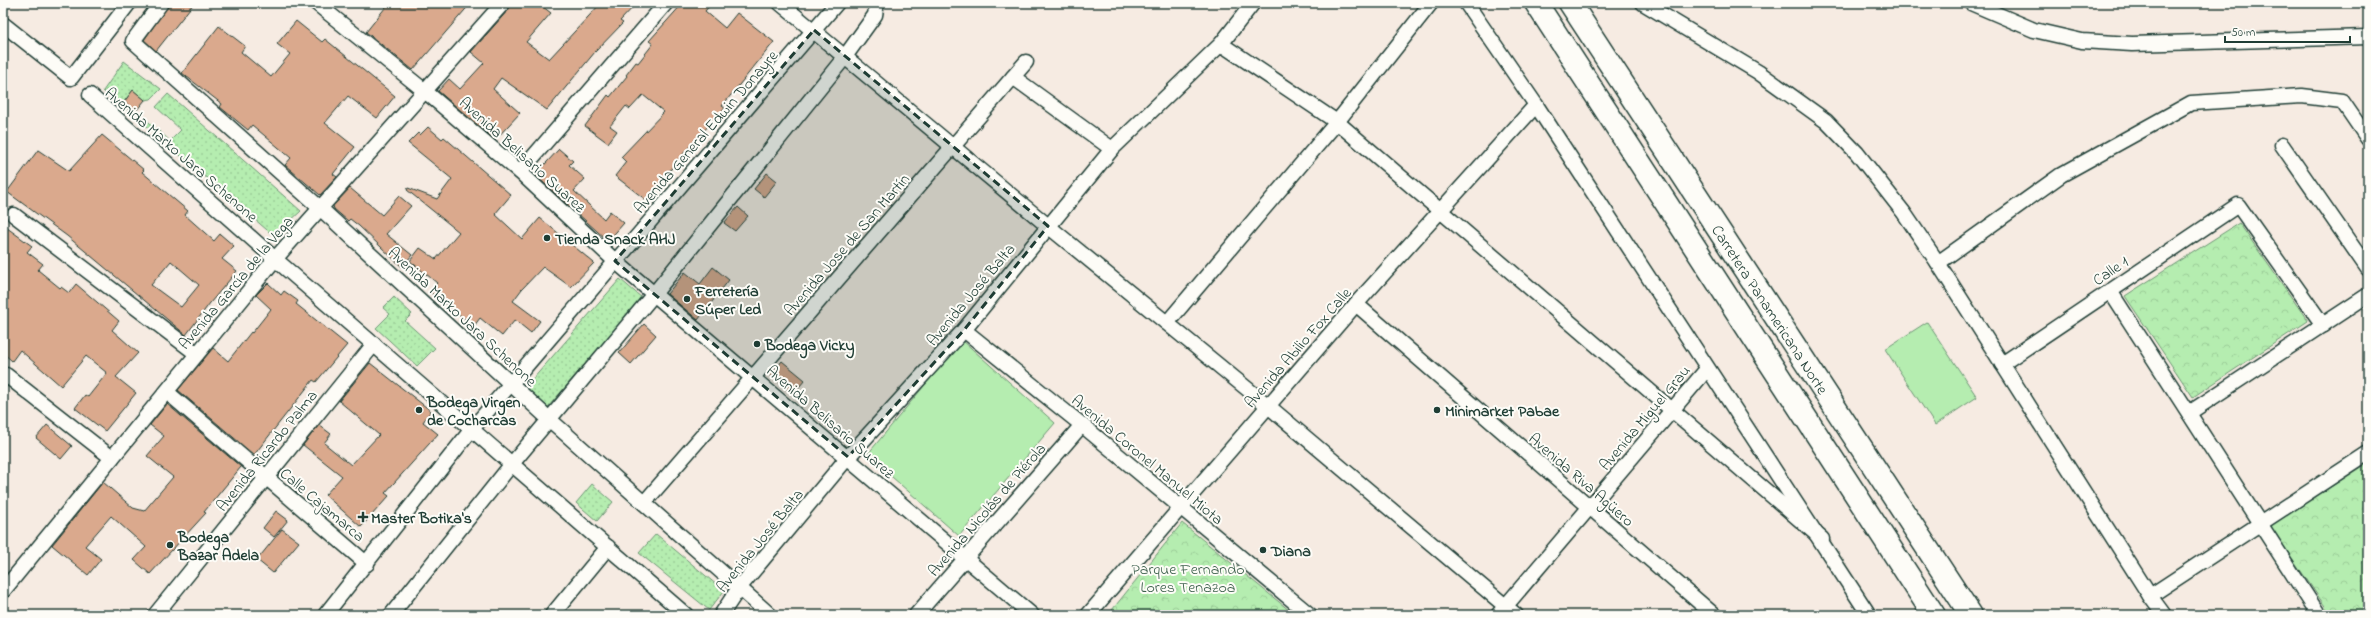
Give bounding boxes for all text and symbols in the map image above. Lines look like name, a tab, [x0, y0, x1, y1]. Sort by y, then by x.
scale bar	[2225, 18, 2350, 44]
text: 50 m	[2231, 24, 2255, 42]
street label: Avenida General Edwin Donayre	[629, 44, 785, 220]
street label: Avenida Marko Jara Schenone	[99, 82, 263, 229]
street label: Avenida Belisario Suarez	[453, 92, 591, 219]
street label: Avenida Jose de San Martín	[779, 169, 916, 322]
street label: Avenida García de la Vega	[173, 211, 300, 355]
street label: Carretera Panamericana Norte	[1704, 221, 1834, 401]
place label: Tienda Snack AHJ	[555, 228, 676, 252]
marker: Tienda Snack AHJ	[542, 233, 552, 243]
street label: Avenida José Balta	[921, 239, 1022, 352]
street label: Avenida Marko Jara Schenone	[382, 242, 542, 394]
street label: Calle 1	[2088, 251, 2134, 293]
place label: Ferretería Súper Led	[694, 280, 761, 322]
street label: Avenida Abilio Fox Calle	[1239, 282, 1358, 414]
marker: Ferretería Súper Led	[682, 294, 692, 304]
place label: Bodega Vicky	[764, 334, 854, 359]
marker: Bodega Vicky	[752, 339, 762, 349]
street label: Avenida Belisario Suarez	[760, 360, 899, 485]
street label: Avenida Miguel Grau	[1594, 360, 1697, 476]
street label: Avenida Ricardo Palma	[211, 385, 324, 517]
street label: Avenida Coronel Manuel Miota	[1065, 390, 1228, 532]
place label: Bodega Virgen de Cocharcas	[426, 391, 521, 433]
place label: Minimarket Pabae	[1445, 400, 1560, 424]
marker: Bodega Virgen de Cocharcas	[414, 405, 424, 415]
marker: Minimarket Pabae	[1432, 405, 1442, 415]
street label: Avenida Riva Agüero	[1523, 428, 1639, 533]
street label: Avenida Nicolás de Piérola	[923, 438, 1052, 582]
street label: Calle Cajamarca	[274, 463, 370, 548]
street label: Avenida José Balta	[711, 484, 810, 598]
place label: Master Botika's	[371, 507, 472, 531]
marker: Master Botika's	[358, 512, 368, 522]
place label: Bodega Bazar Adela	[177, 526, 259, 568]
marker: Bodega Bazar Adela	[165, 540, 175, 550]
place label: Diana	[1270, 540, 1311, 564]
marker: Diana	[1258, 545, 1268, 555]
park label: Parque Fernando Lores Tenazoa	[1131, 558, 1245, 600]

